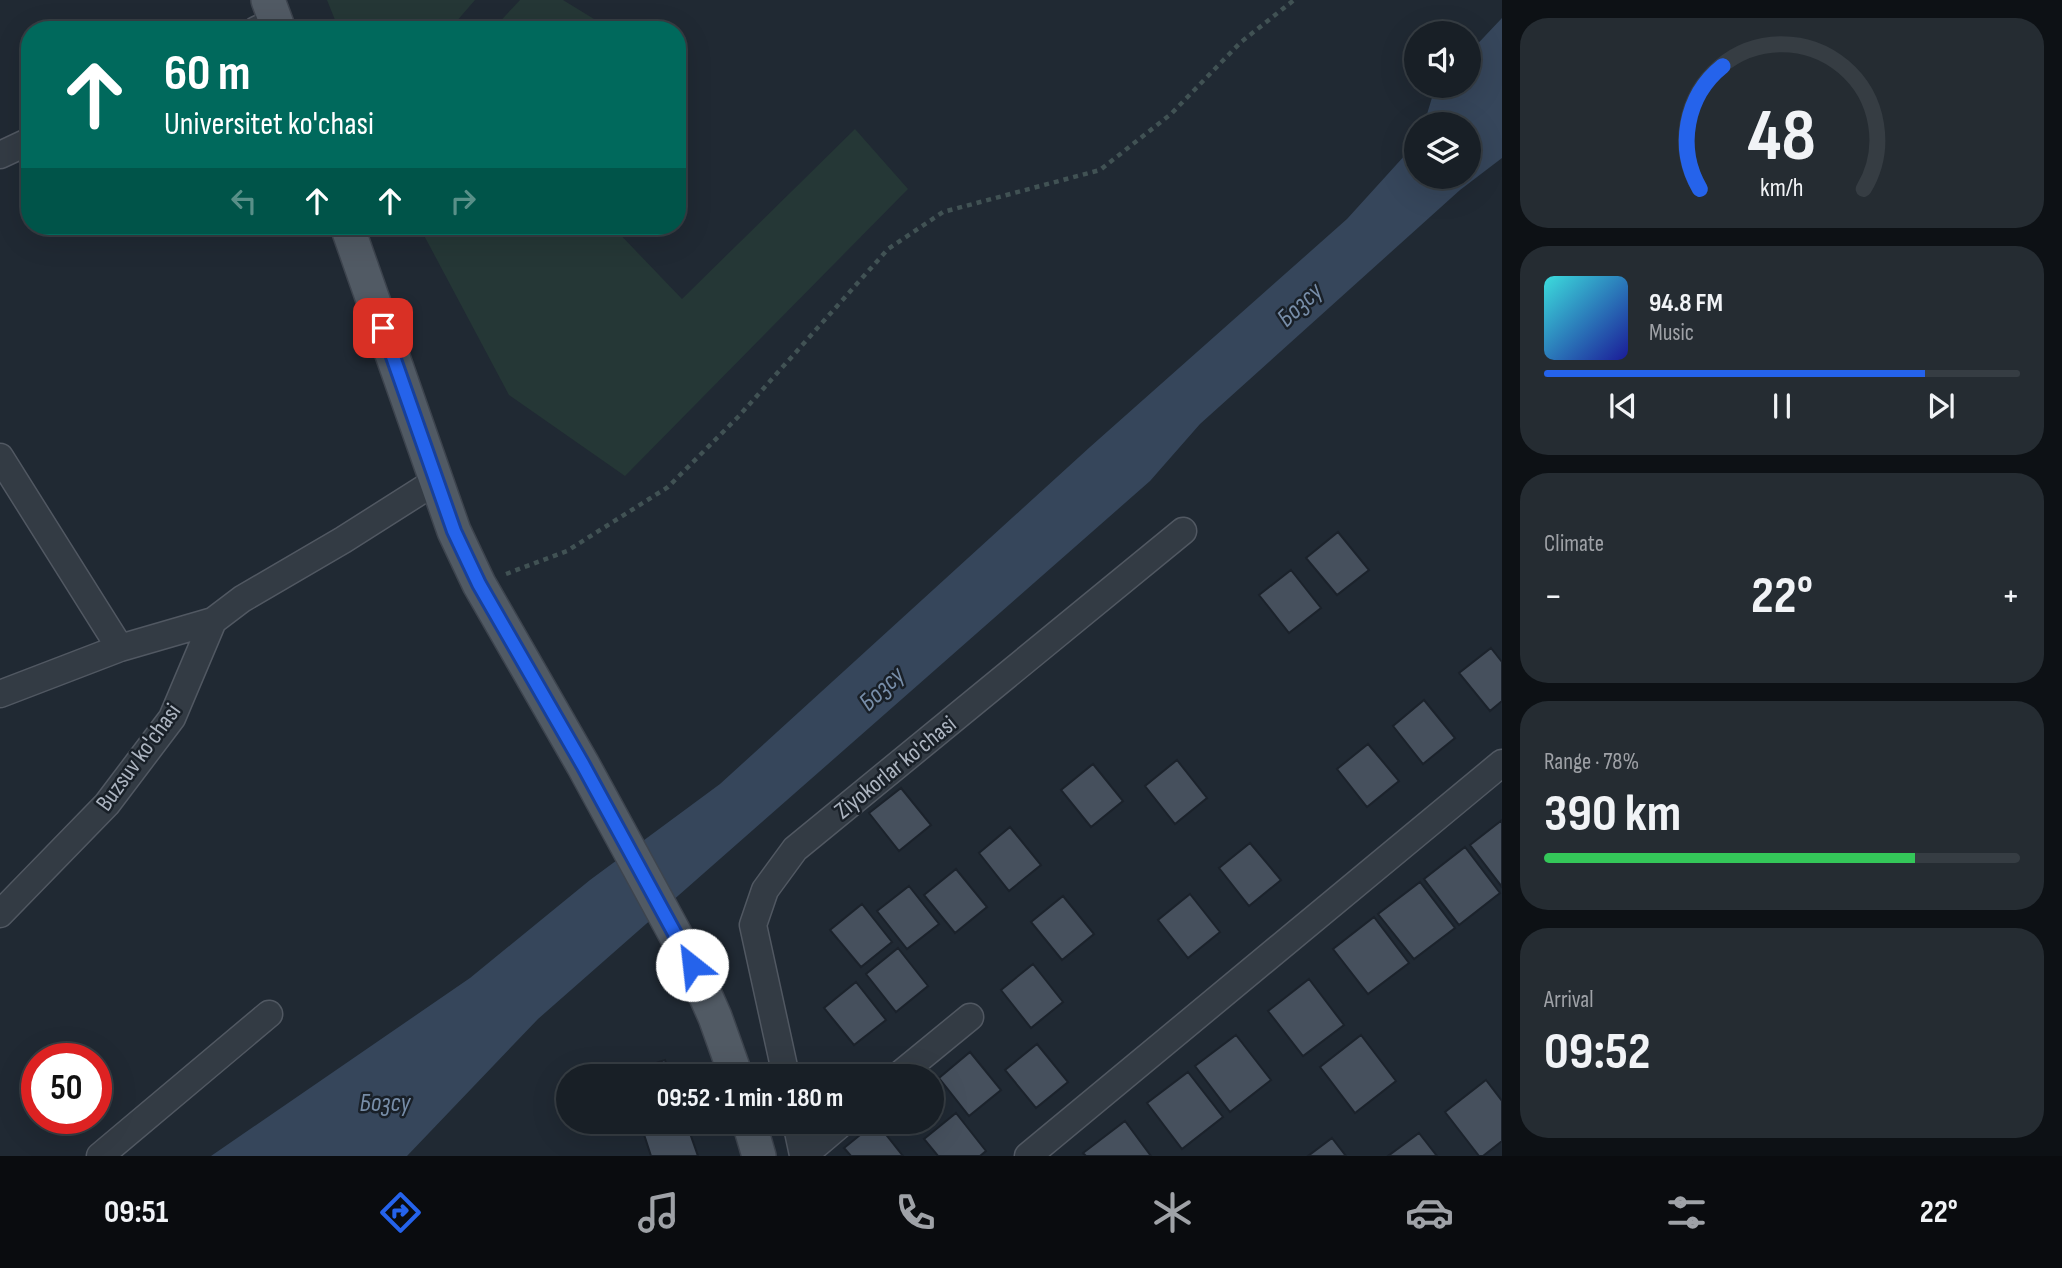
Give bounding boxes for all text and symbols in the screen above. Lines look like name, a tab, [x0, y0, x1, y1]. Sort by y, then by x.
map controls	[1404, 21, 1481, 189]
button: sound	[1404, 21, 1481, 98]
text: 60 m	[164, 45, 251, 104]
icon: ahead	[49, 49, 140, 140]
text: 48	[1748, 93, 1816, 181]
text: Universitet ko'chasi	[164, 105, 374, 144]
button: layers	[1404, 112, 1481, 189]
text: km/h	[1760, 173, 1804, 204]
icon: left	[225, 182, 263, 220]
icon: ahead	[298, 182, 336, 220]
icon: ahead	[371, 182, 409, 220]
icon: right	[444, 182, 482, 220]
water label: Бозсу	[1271, 276, 1330, 334]
text: 94.8 FM	[1649, 288, 1723, 319]
pin	[353, 298, 413, 358]
icon: arrive	[364, 309, 402, 347]
text: Music	[1649, 319, 1694, 347]
icon: previous	[1604, 387, 1642, 425]
icon: pause	[1763, 387, 1801, 425]
icon: next	[1922, 387, 1960, 425]
text: Climate	[1544, 530, 1604, 558]
text: 22°	[1751, 565, 1813, 628]
text: −	[1544, 574, 1563, 619]
text: +	[2001, 574, 2020, 619]
water label: Бозсу	[853, 660, 912, 718]
street label: Buzsuv ko'chasi	[90, 698, 187, 817]
street label: Ziyokorlar ko'chasi	[829, 709, 962, 825]
text: Range · 78%	[1544, 748, 1639, 776]
text: 390 km	[1544, 783, 1681, 846]
position arrow	[655, 928, 729, 1002]
text: Arrival	[1544, 986, 1593, 1014]
text: 09:52	[1544, 1021, 1651, 1084]
speed limit sign: 50	[21, 1043, 112, 1134]
text: 09:52 · 1 min · 180 m	[657, 1083, 843, 1114]
water label: Бозсу	[360, 1088, 412, 1119]
icon: directions	[376, 1188, 425, 1237]
icon: music	[634, 1188, 683, 1237]
icon: phone	[891, 1188, 940, 1237]
icon: climate	[1148, 1188, 1197, 1237]
icon: car	[1405, 1188, 1454, 1237]
icon: filters	[1662, 1188, 1711, 1237]
text: 09:51	[104, 1193, 168, 1232]
text: 22°	[1920, 1193, 1958, 1232]

